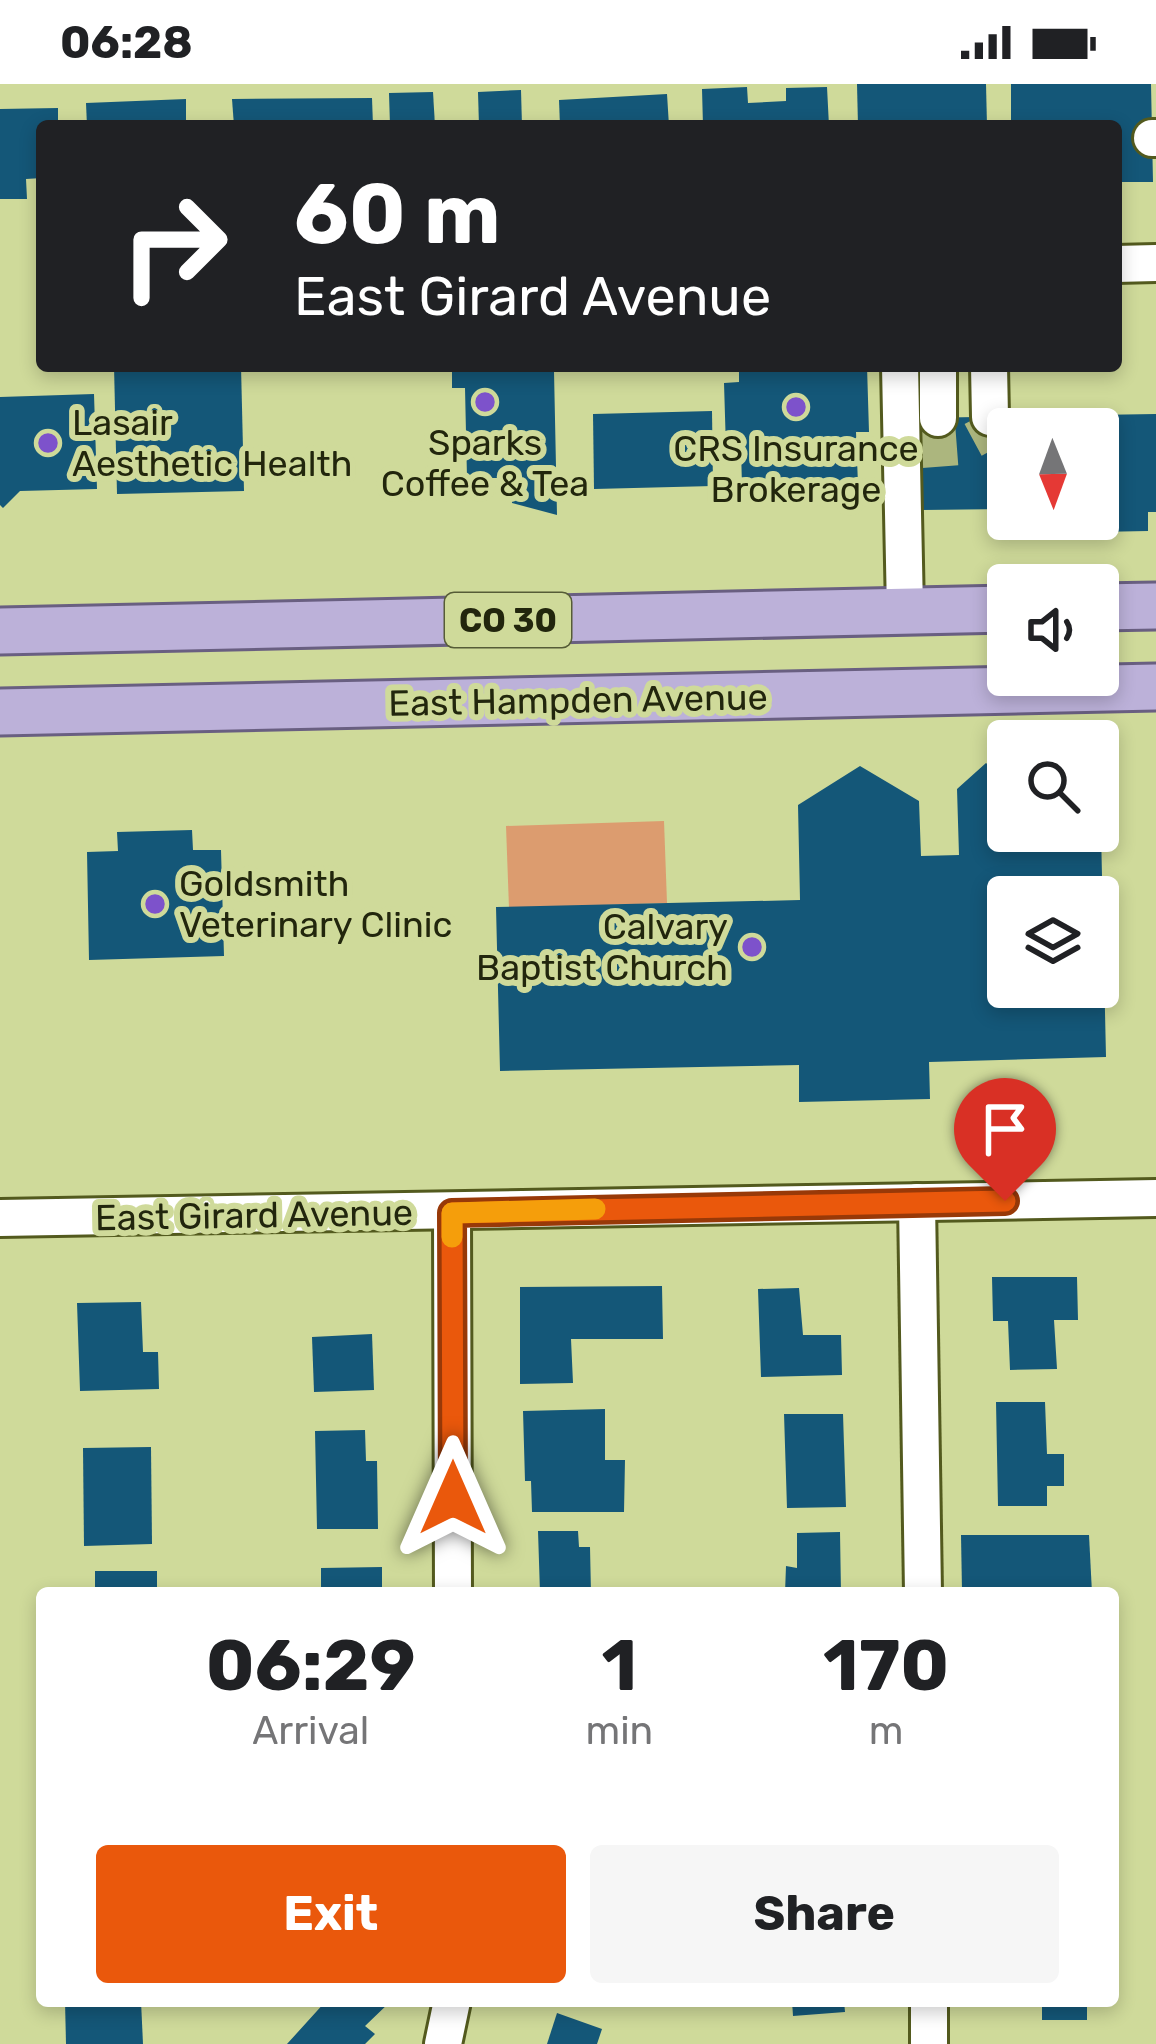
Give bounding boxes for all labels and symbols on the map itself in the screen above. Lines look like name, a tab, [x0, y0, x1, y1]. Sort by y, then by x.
marker: Sparks Coffee & Tea	[472, 389, 498, 415]
marker: CRS Insurance Brokerage	[783, 394, 809, 420]
place label: Lasair Aesthetic Health	[72, 401, 352, 485]
north arrow	[987, 408, 1119, 540]
place label: Sparks Coffee & Tea	[381, 421, 589, 505]
place label: CRS Insurance Brokerage	[673, 427, 919, 511]
marker: Lasair Aesthetic Health	[35, 430, 61, 456]
road number: CO 30	[445, 593, 571, 647]
street label: East Hampden Avenue	[388, 675, 768, 725]
place label: Goldsmith Veterinary Clinic	[179, 862, 452, 946]
marker: Goldsmith Veterinary Clinic	[142, 891, 168, 917]
place label: Calvary Baptist Church	[476, 905, 728, 989]
marker: Calvary Baptist Church	[739, 934, 765, 960]
pin	[954, 1078, 1056, 1201]
street label: East Girard Avenue	[95, 1191, 413, 1239]
position arrow	[390, 1435, 516, 1561]

